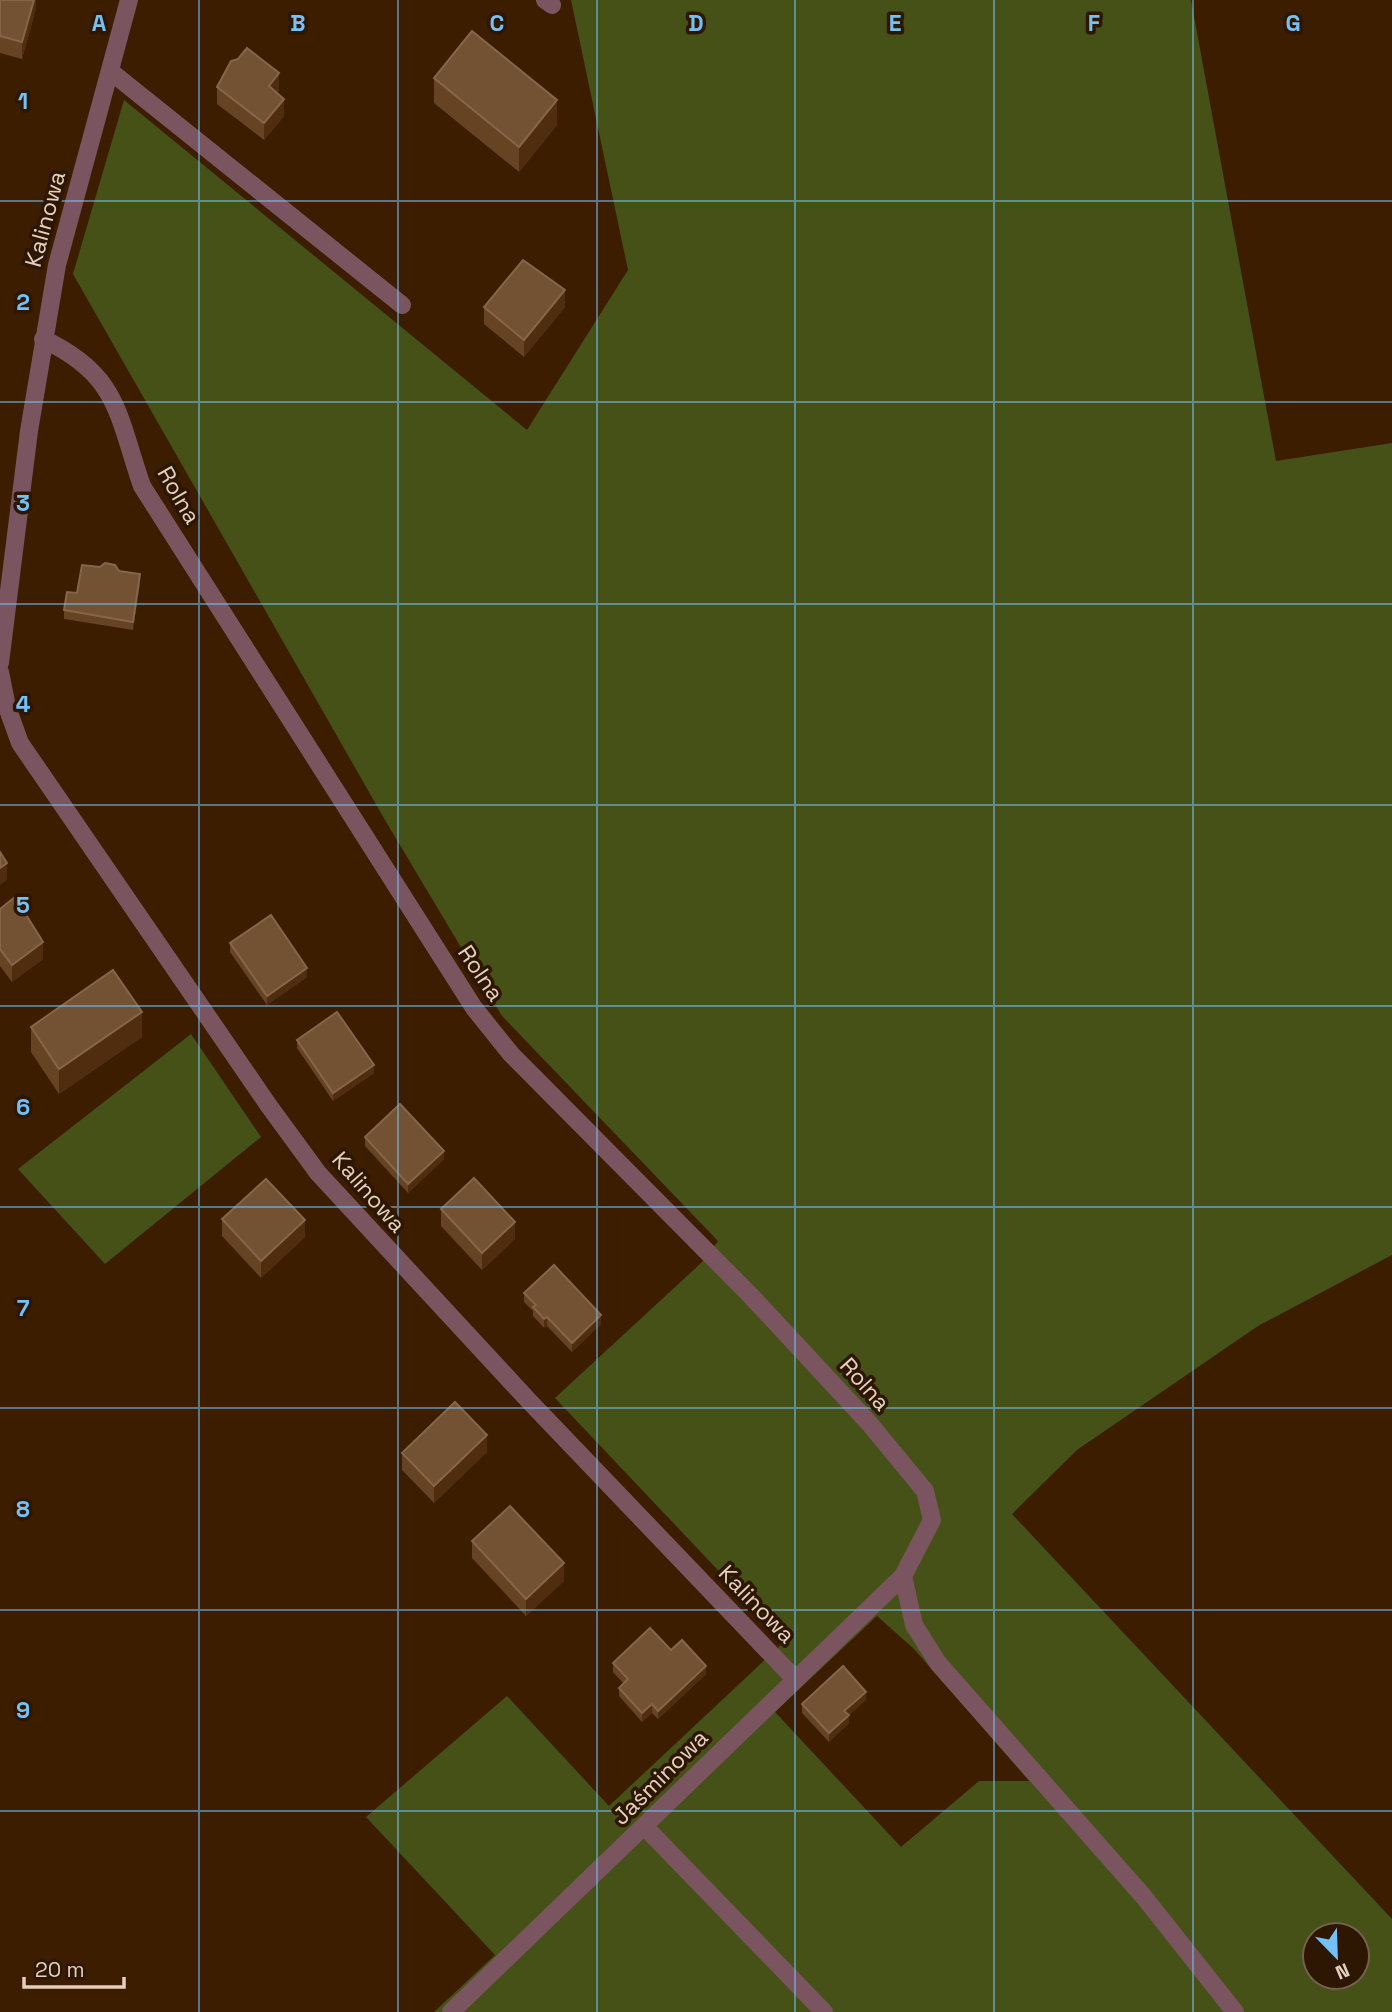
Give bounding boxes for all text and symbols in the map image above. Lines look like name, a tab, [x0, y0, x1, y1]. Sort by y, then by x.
text: A	[92, 8, 107, 38]
text: B	[290, 8, 306, 38]
text: C	[490, 8, 504, 38]
text: D	[688, 8, 704, 38]
text: E	[889, 8, 901, 38]
text: F	[1088, 8, 1100, 38]
text: G	[1285, 8, 1301, 38]
text: 1	[18, 86, 28, 116]
street label: Kalinowa	[18, 168, 72, 270]
text: 2	[16, 287, 30, 317]
street label: Rolna	[151, 461, 207, 529]
text: 3	[16, 488, 30, 518]
text: 4	[16, 689, 31, 719]
text: 5	[16, 890, 30, 920]
street label: Rolna	[451, 939, 511, 1007]
text: 6	[16, 1092, 30, 1122]
street label: Kalinowa	[326, 1145, 412, 1239]
text: 7	[17, 1293, 30, 1323]
street label: Rolna	[833, 1351, 897, 1417]
text: 8	[16, 1494, 30, 1524]
street label: Kalinowa	[712, 1558, 802, 1650]
text: 9	[16, 1695, 30, 1725]
street label: Jaśminowa	[606, 1723, 714, 1831]
north arrow	[1301, 1921, 1371, 1991]
scale bar	[24, 1946, 124, 1990]
text: 20 m	[35, 1956, 85, 1983]
text: N	[1332, 1957, 1353, 1985]

